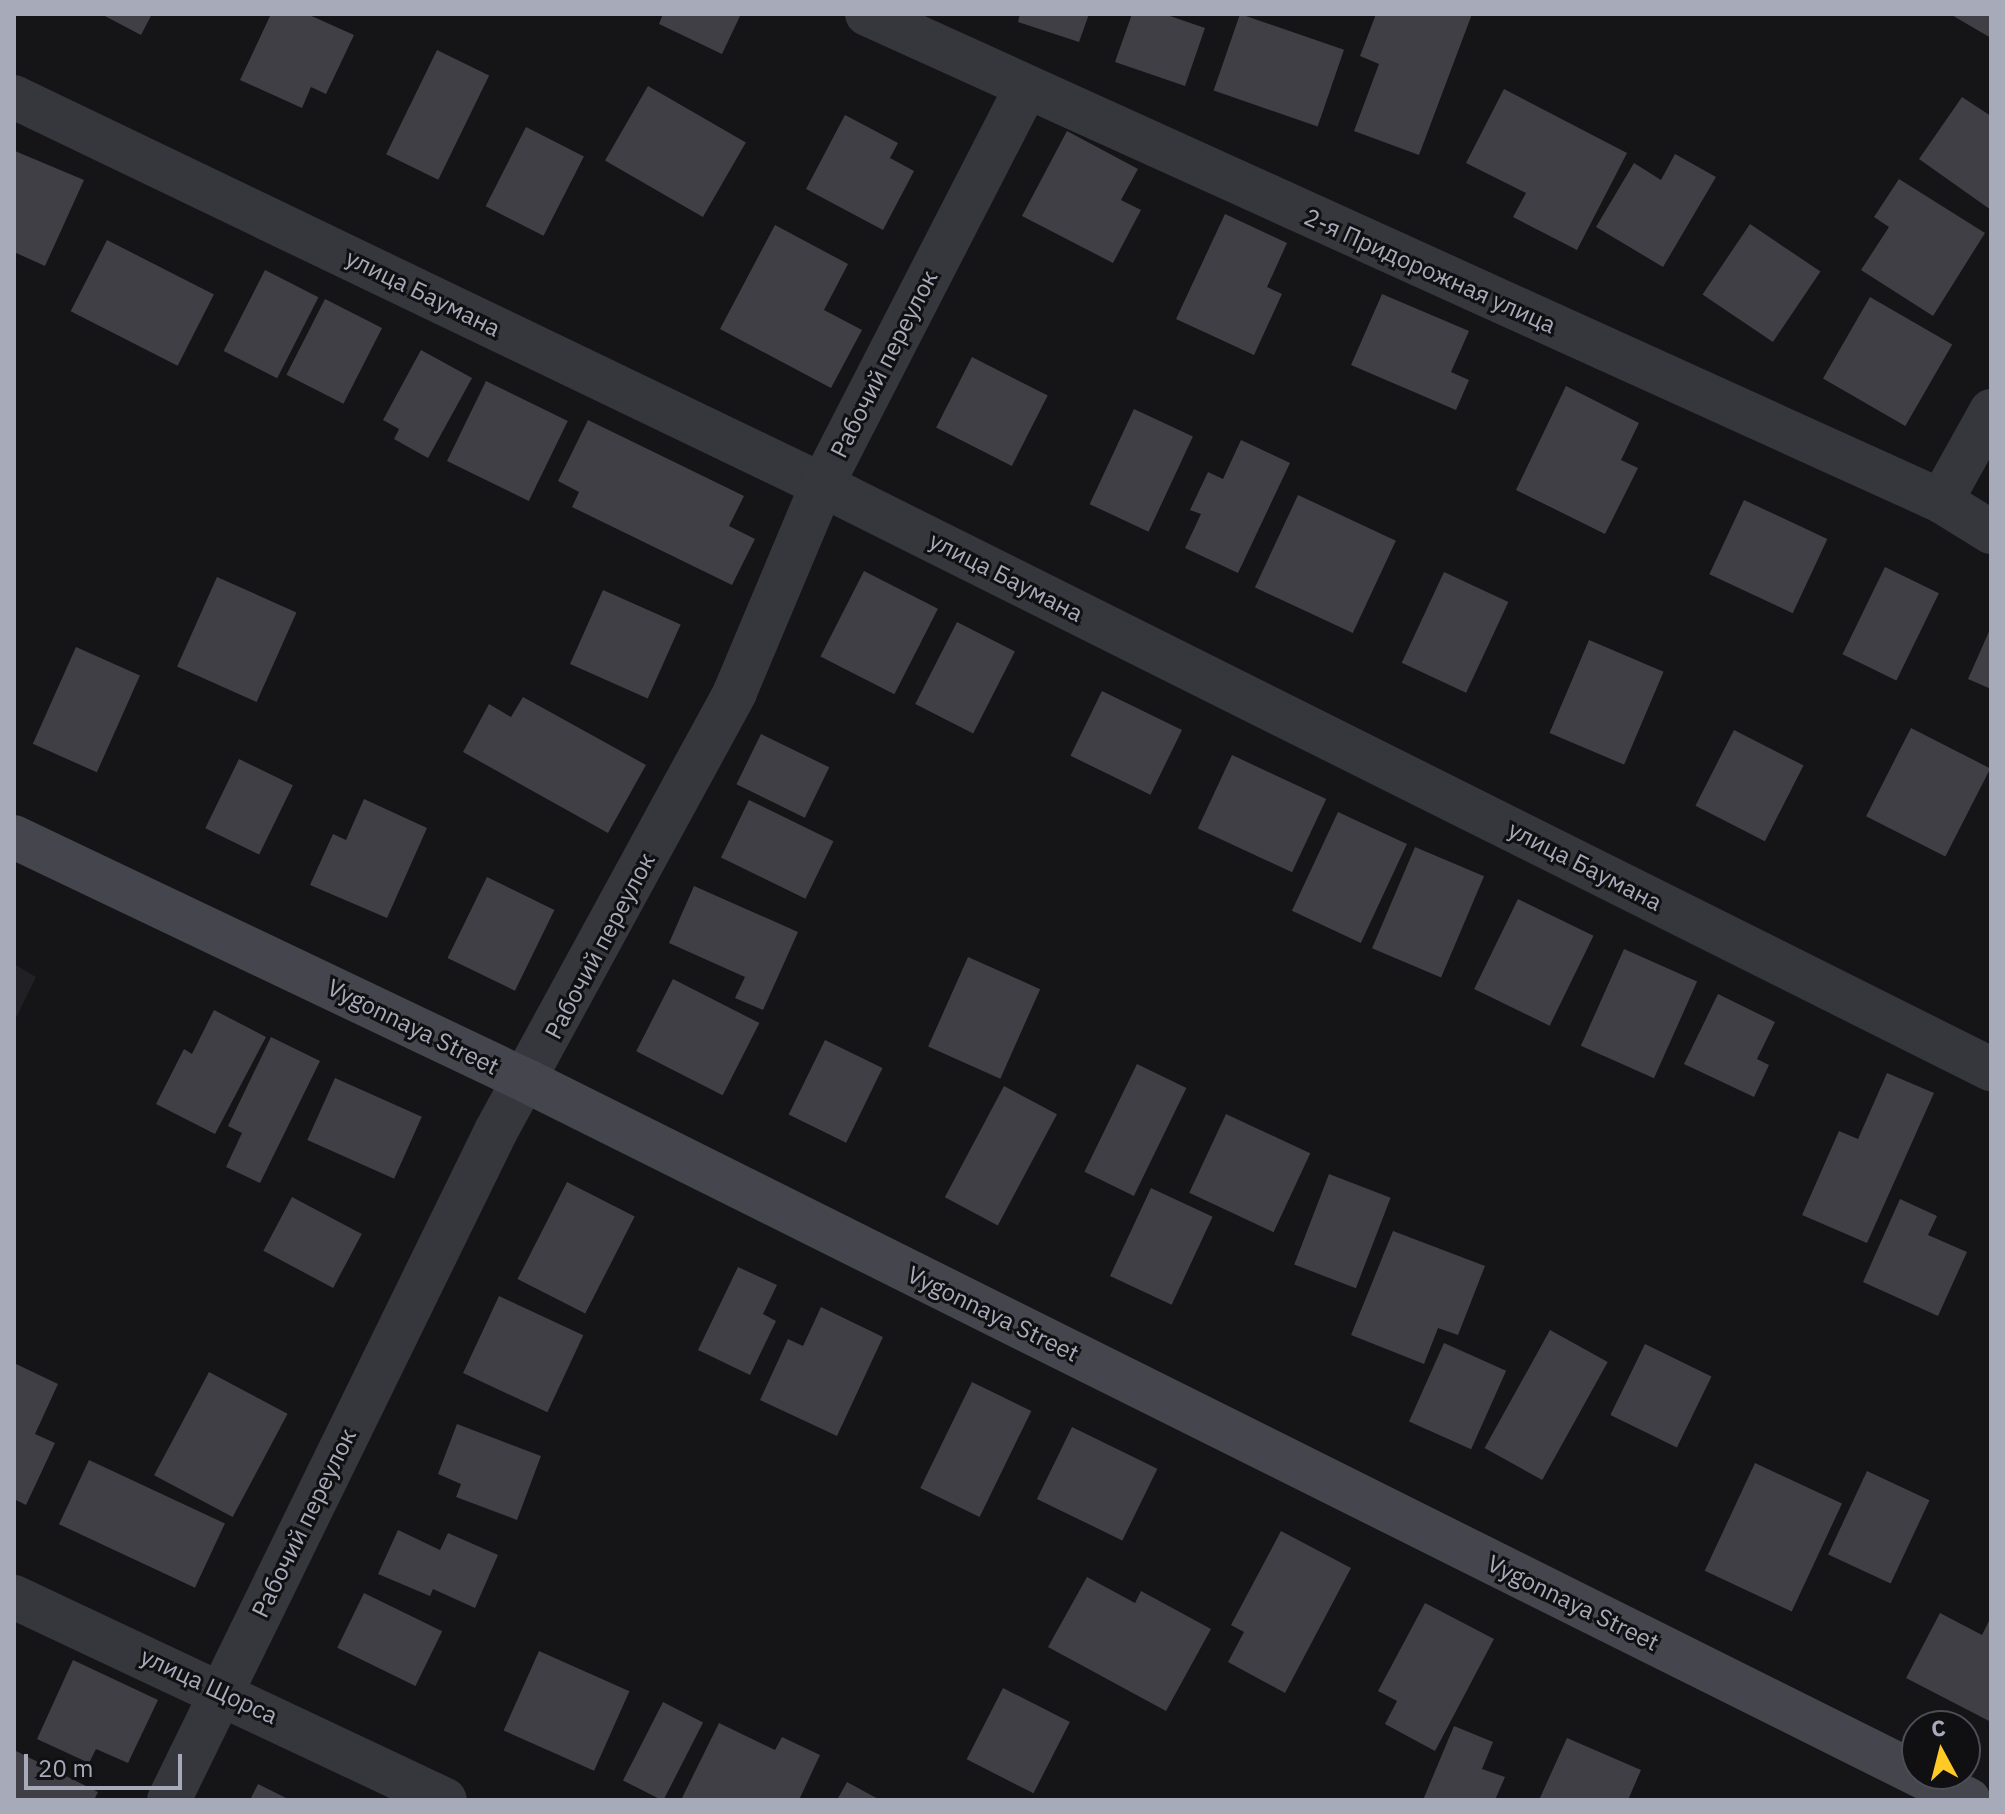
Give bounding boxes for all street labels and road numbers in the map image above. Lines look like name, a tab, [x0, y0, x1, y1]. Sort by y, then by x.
street label: 2-я Придорожная улица	[1300, 202, 1560, 340]
street label: улица Баумана	[341, 243, 505, 343]
street label: Рабочий переулок	[824, 265, 944, 463]
street label: улица Баумана	[924, 526, 1088, 628]
street label: улица Баумана	[1503, 815, 1667, 917]
street label: Рабочий переулок	[539, 848, 661, 1044]
street label: Vygonnaya Street	[322, 973, 504, 1081]
street label: Vygonnaya Street	[902, 1260, 1084, 1368]
street label: Рабочий переулок	[246, 1424, 362, 1622]
street label: Vygonnaya Street	[1482, 1549, 1664, 1657]
street label: улица Щорса	[136, 1642, 282, 1730]

